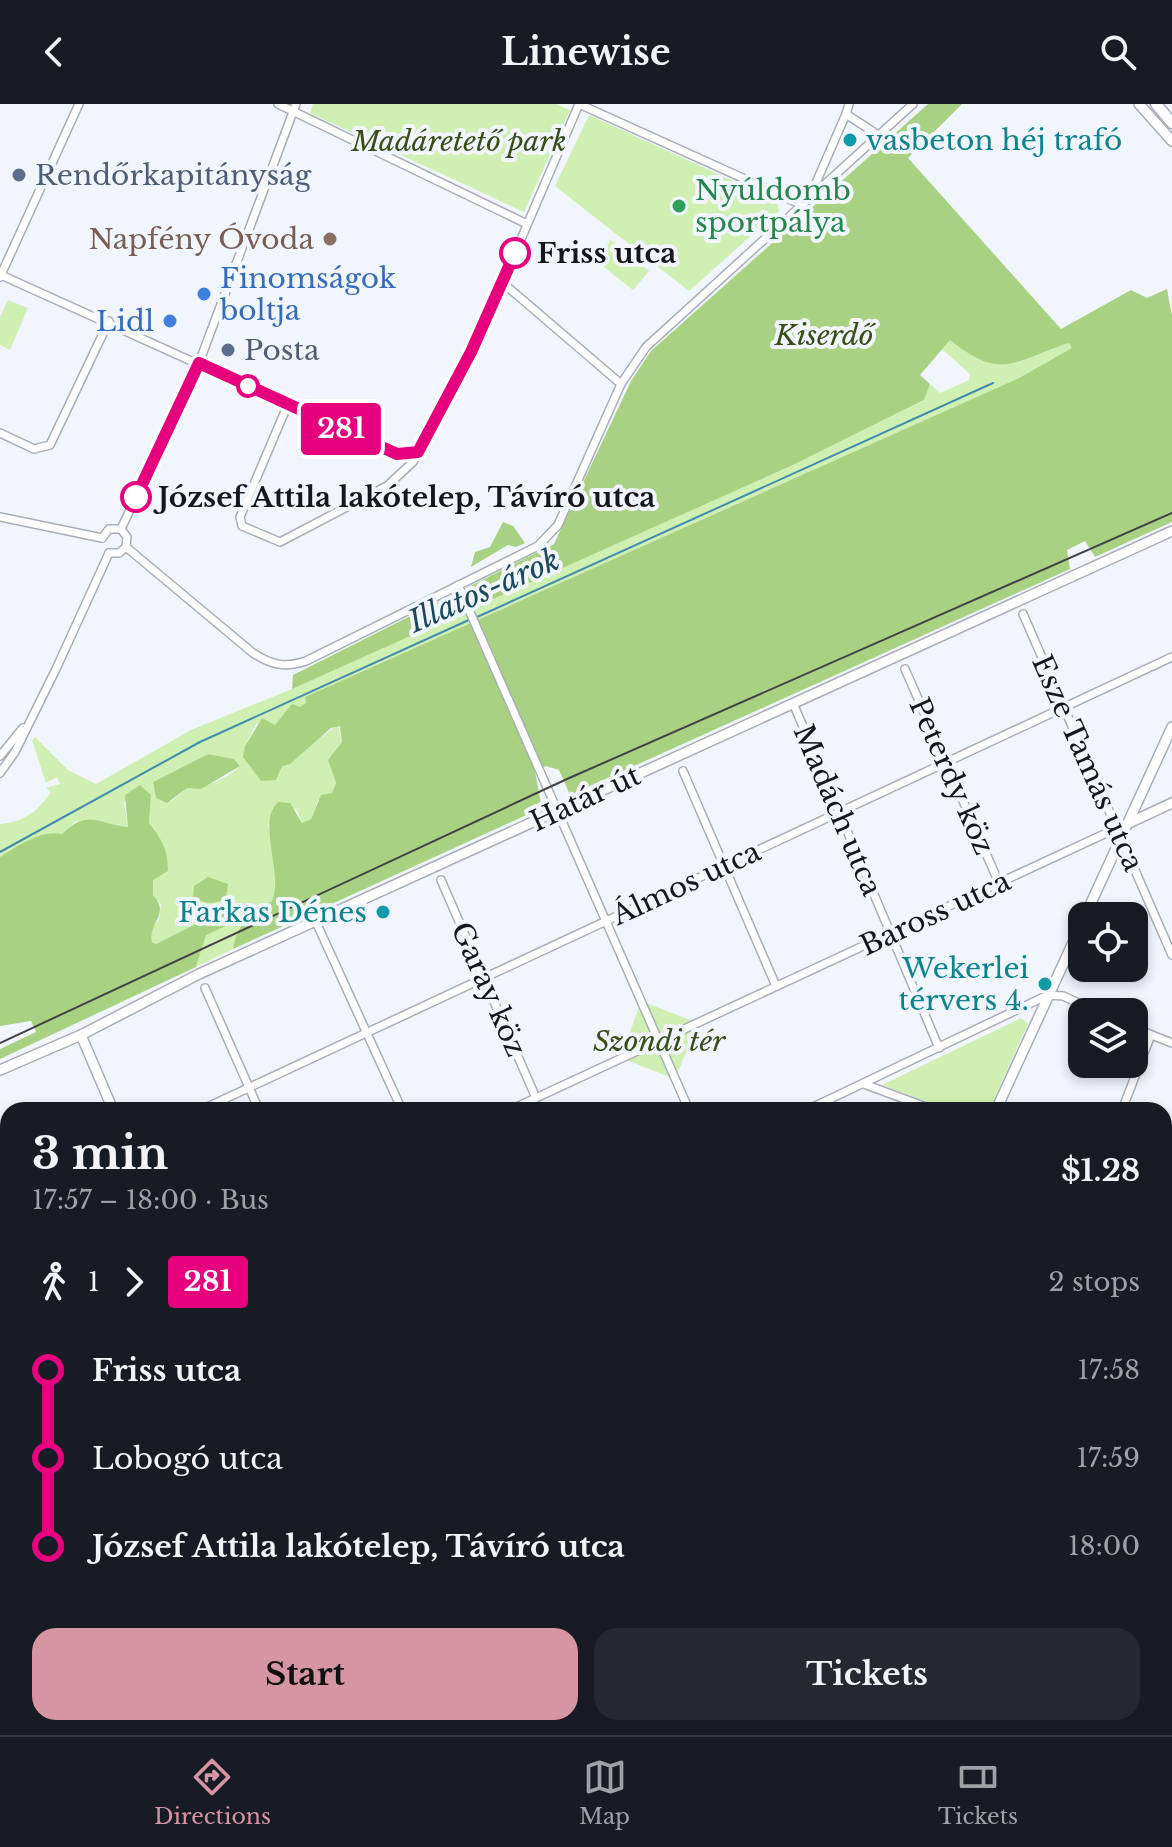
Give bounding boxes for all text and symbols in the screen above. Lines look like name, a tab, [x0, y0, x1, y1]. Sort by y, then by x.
icon: back	[32, 30, 76, 74]
text: Linewise	[501, 30, 671, 75]
icon: search	[1096, 30, 1140, 74]
place label: vasbeton héj trafó	[866, 123, 1122, 158]
park label: Madáretető park	[350, 124, 567, 159]
marker: vasbeton héj trafó	[841, 131, 859, 149]
place label: Rendőrkapitányság	[35, 158, 313, 193]
marker: Rendőrkapitányság	[10, 166, 28, 184]
place label: Nyúldomb sportpálya	[695, 173, 851, 240]
marker: Nyúldomb sportpálya	[670, 197, 688, 215]
place label: Napfény Óvoda	[88, 222, 314, 257]
marker: Napfény Óvoda	[321, 230, 339, 248]
place label: Friss utca	[537, 236, 676, 271]
marker: Friss utca	[500, 238, 530, 268]
place label: Finomságok boltja	[219, 261, 397, 328]
marker: Finomságok boltja	[195, 285, 213, 303]
place label: Lidl	[96, 304, 154, 339]
marker: Lidl	[161, 312, 179, 330]
park label: Kiserdő	[774, 318, 877, 353]
place label: Posta	[244, 333, 320, 368]
marker: Posta	[219, 341, 237, 359]
unlabelled marker	[237, 375, 259, 397]
line badge: 281	[295, 403, 387, 455]
text: 281	[317, 411, 365, 446]
place label: József Attila lakótelep, Távíró utca	[153, 480, 655, 515]
marker: József Attila lakótelep, Távíró utca	[121, 482, 151, 512]
water label: Illatos-árok	[401, 541, 565, 641]
street label: Esze Tamás utca	[1024, 650, 1151, 877]
street label: Peterdy köz	[901, 692, 1002, 860]
street label: Madách utca	[786, 719, 890, 902]
street label: Határ út	[525, 758, 646, 839]
street label: Álmos utca	[606, 834, 766, 933]
street label: Baross utca	[855, 863, 1016, 963]
place label: Farkas Dénes	[178, 895, 367, 930]
map controls	[1068, 902, 1148, 1078]
button: locate	[1068, 902, 1148, 982]
marker: Farkas Dénes	[374, 903, 392, 921]
street label: Garay köz	[443, 917, 534, 1062]
place label: Wekerlei térvers 4.	[899, 951, 1029, 1018]
marker: Wekerlei térvers 4.	[1036, 975, 1054, 993]
button: layers	[1068, 998, 1148, 1078]
park label: Szondi tér	[593, 1024, 726, 1059]
text: 3 min	[32, 1126, 168, 1181]
text: $1.28	[1061, 1152, 1140, 1189]
text: 17:57 – 18:00 · Bus	[32, 1184, 269, 1216]
icon: walk	[32, 1260, 76, 1304]
icon: forward	[112, 1260, 156, 1304]
text: 281	[184, 1264, 232, 1299]
text: 1	[88, 1266, 100, 1298]
text: 2 stops	[1048, 1266, 1140, 1298]
text: Friss utca	[92, 1352, 241, 1389]
text: 17:58	[1077, 1354, 1140, 1386]
text: Lobogó utca	[92, 1440, 283, 1477]
text: 17:59	[1076, 1442, 1140, 1474]
text: József Attila lakótelep, Távíró utca	[92, 1528, 625, 1565]
text: 18:00	[1068, 1530, 1140, 1562]
button: Start	[32, 1628, 578, 1720]
button: Tickets	[594, 1628, 1140, 1720]
tab: Directions	[154, 1755, 271, 1830]
tab: Map	[579, 1755, 630, 1830]
tab: Tickets	[938, 1755, 1018, 1830]

